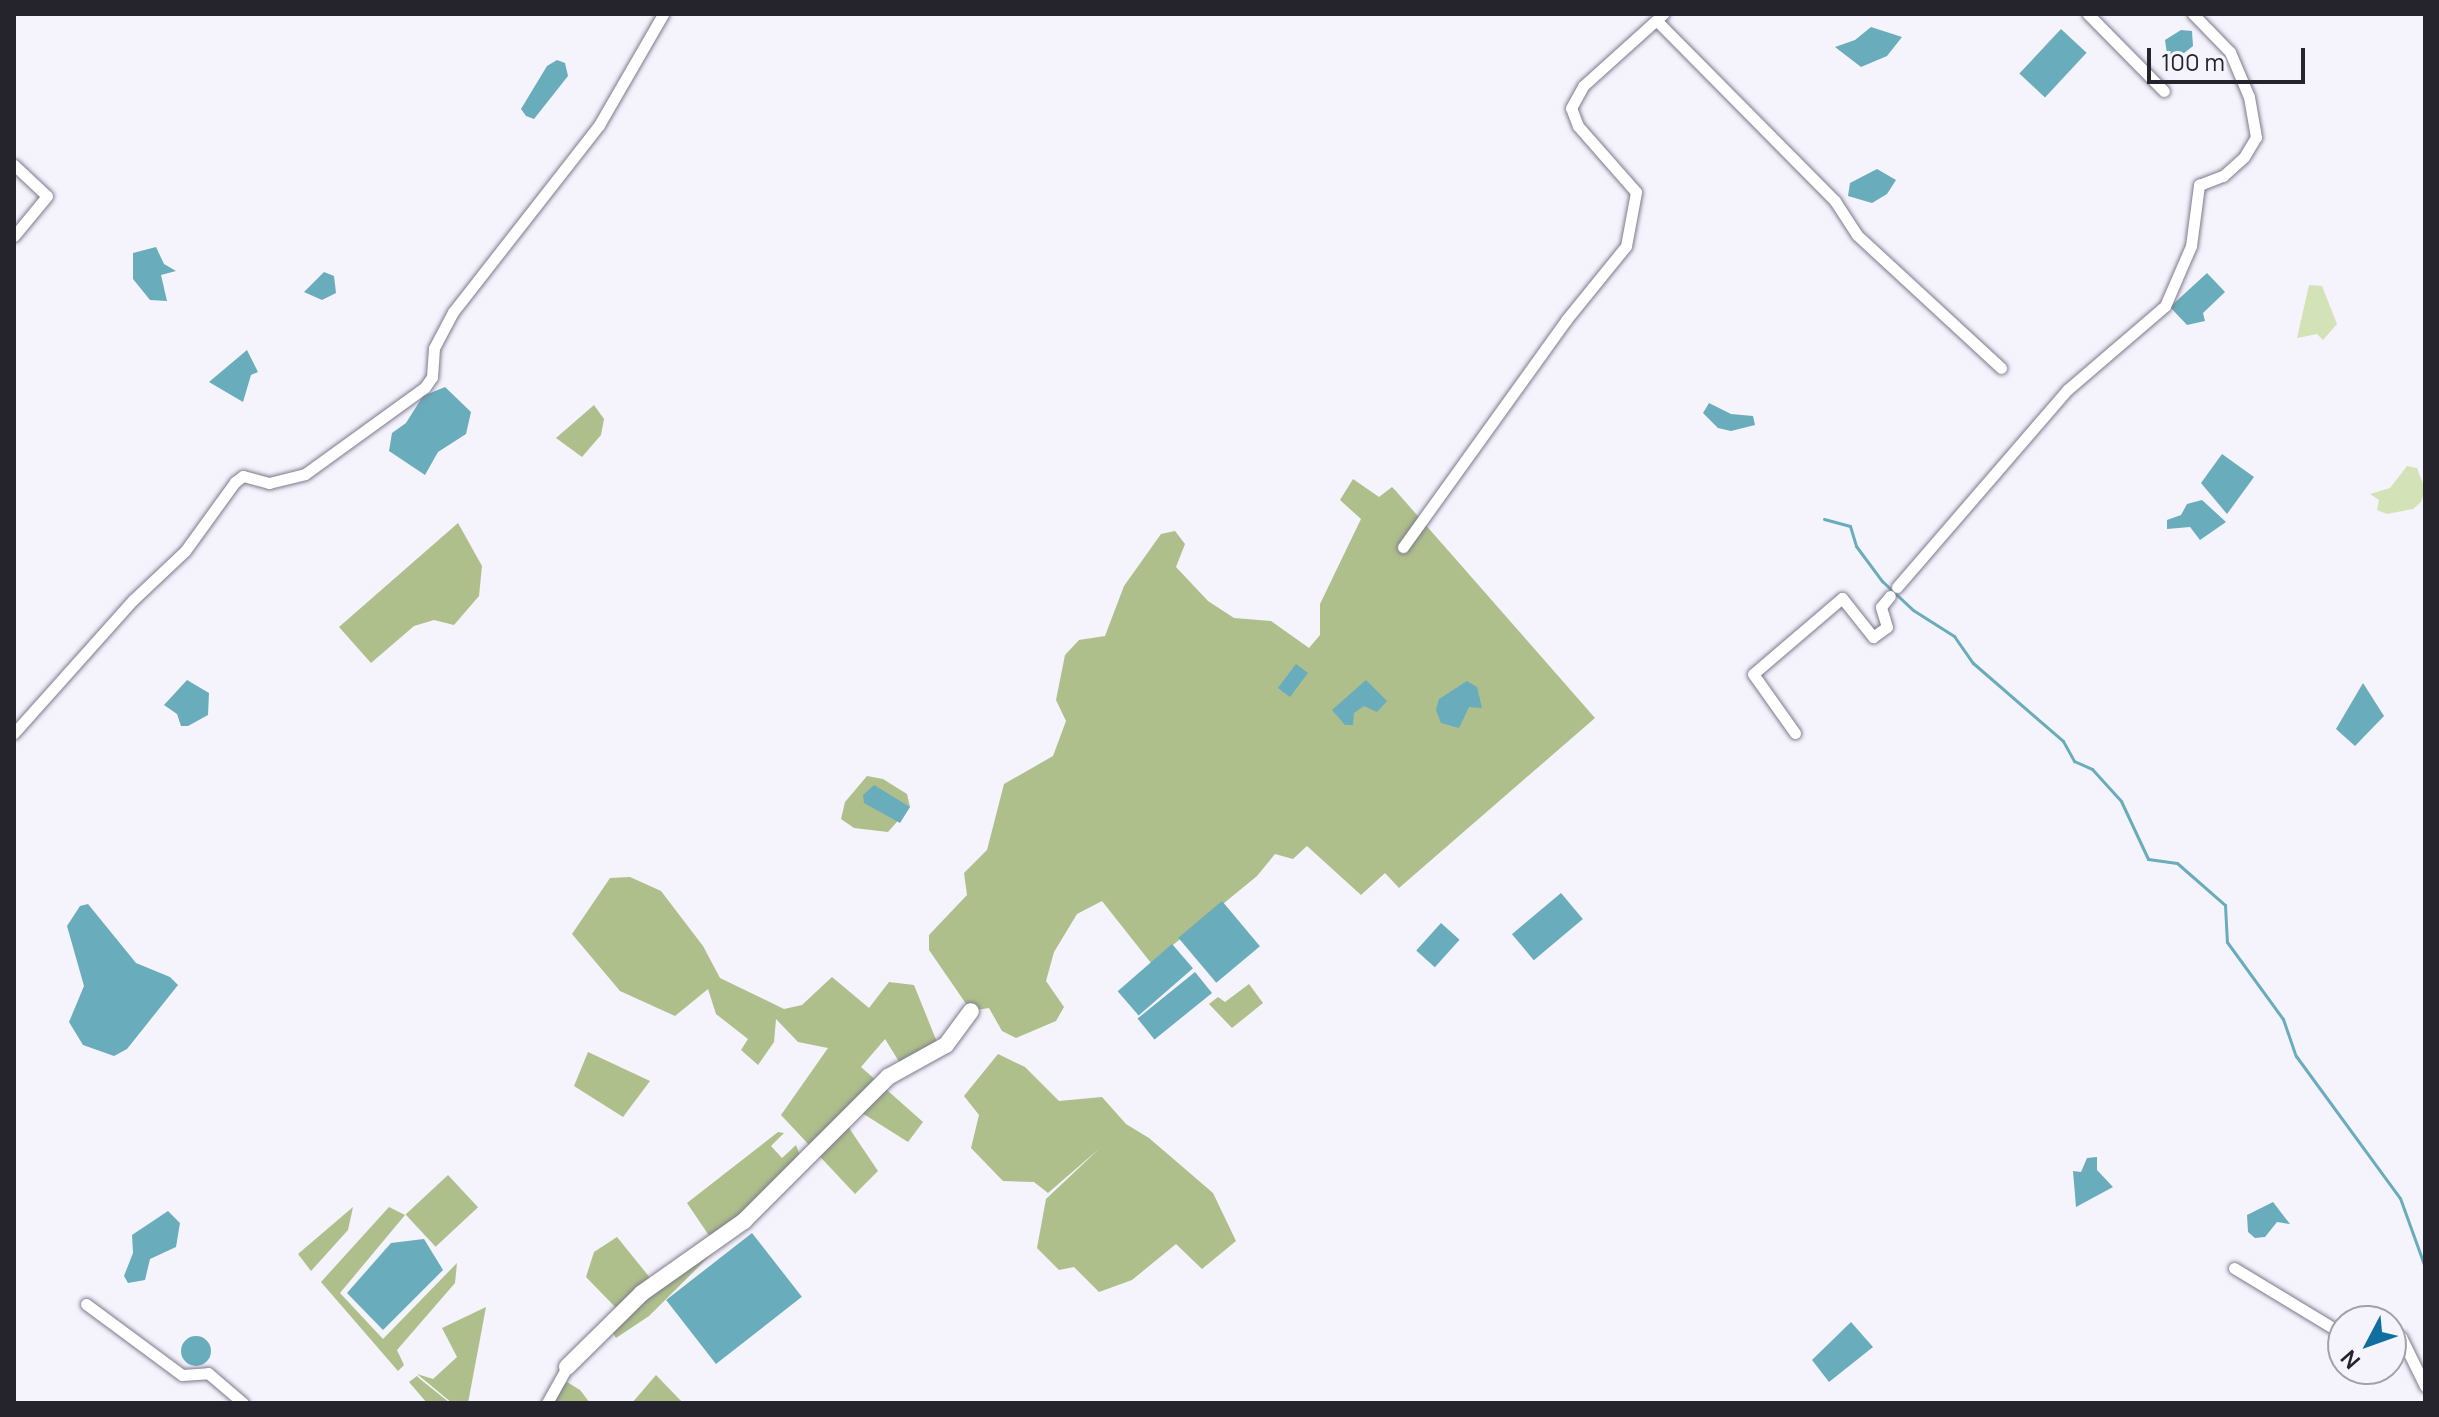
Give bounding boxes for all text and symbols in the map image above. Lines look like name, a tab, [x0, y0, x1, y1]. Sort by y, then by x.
scale bar	[2151, 32, 2309, 82]
text: 100 m	[2161, 45, 2225, 78]
north arrow	[2327, 1305, 2407, 1385]
text: N	[2334, 1344, 2367, 1375]

